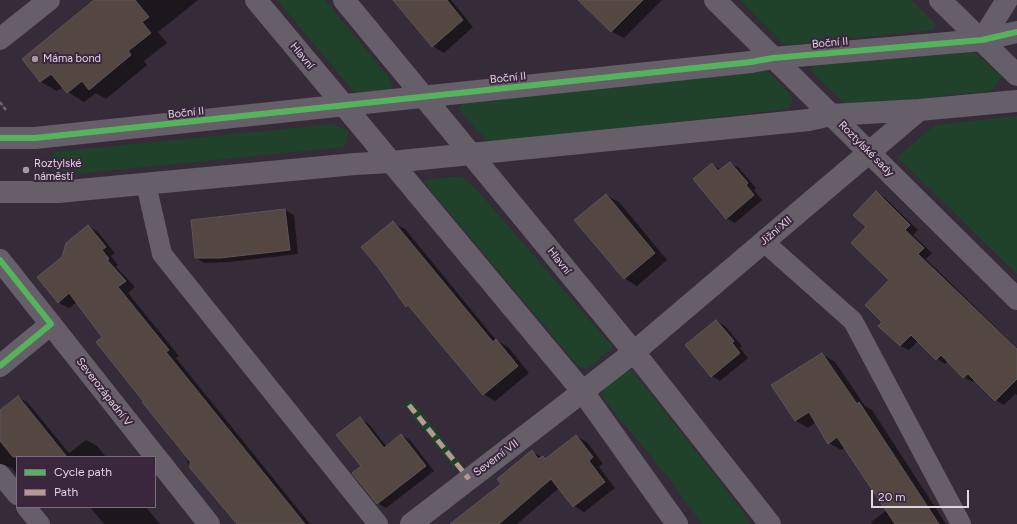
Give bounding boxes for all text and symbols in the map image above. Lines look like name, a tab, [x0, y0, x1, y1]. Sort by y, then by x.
street label: Boční II	[811, 35, 849, 51]
street label: Hlavní	[287, 40, 317, 72]
place label: Máma bond	[43, 52, 101, 66]
marker: Máma bond	[30, 54, 40, 64]
street label: Boční II	[489, 70, 527, 86]
street label: Boční II	[167, 105, 205, 121]
street label: Roztylské sady	[835, 118, 897, 180]
place label: Roztylské náměstí	[34, 157, 81, 183]
marker: Roztylské náměstí	[21, 165, 31, 175]
street label: Jižní XII	[757, 214, 795, 248]
street label: Hlavní	[544, 245, 574, 277]
street label: Severozápadní V	[73, 355, 135, 429]
street label: Severní VII	[471, 437, 521, 479]
legend	[16, 456, 156, 508]
text: Cycle path	[54, 465, 112, 479]
scale bar	[873, 482, 971, 508]
text: Path	[54, 485, 78, 499]
text: 20 m	[878, 490, 906, 504]

